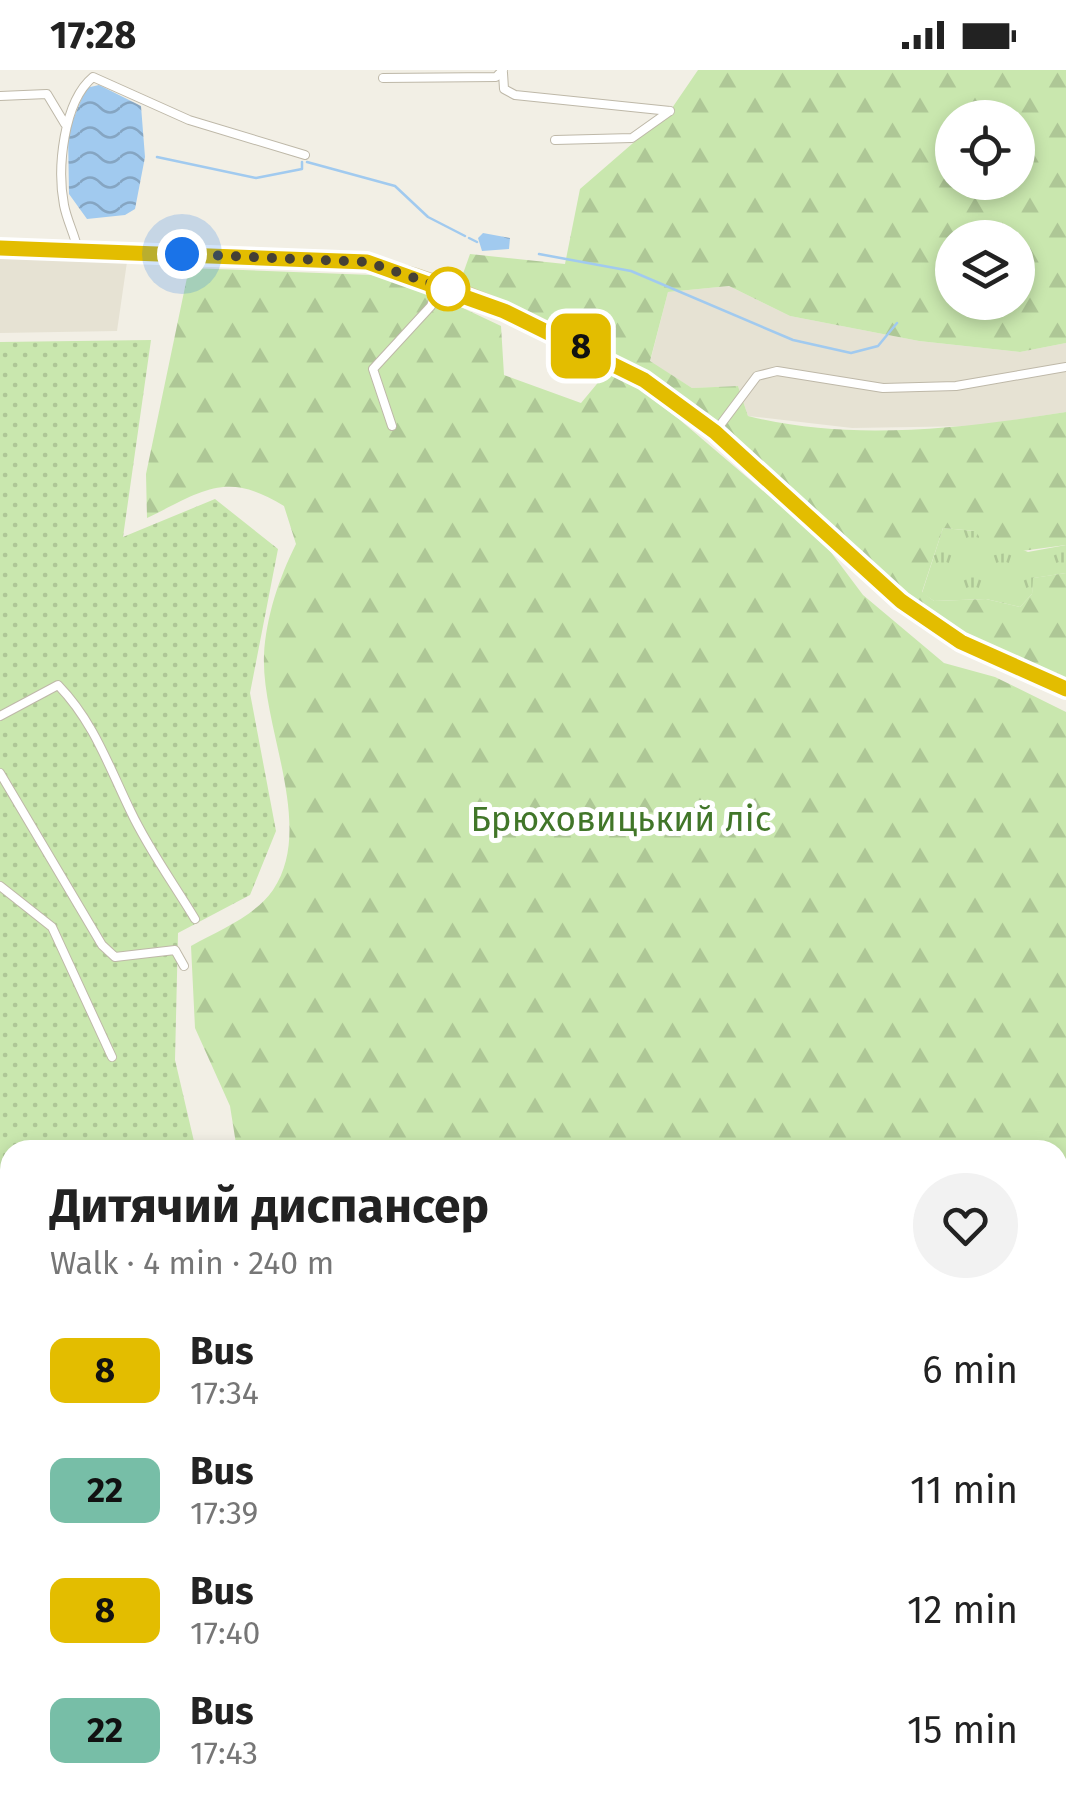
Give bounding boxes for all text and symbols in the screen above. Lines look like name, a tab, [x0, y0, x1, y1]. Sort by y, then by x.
text: 17:28	[50, 12, 136, 58]
map controls	[935, 100, 1035, 320]
button: locate	[935, 100, 1035, 200]
button: layers	[935, 220, 1035, 320]
your location	[157, 229, 207, 279]
unlabelled marker	[427, 268, 469, 310]
line badge: 8	[548, 314, 614, 378]
text: 8	[571, 325, 591, 367]
park label: Брюховицький ліс	[471, 798, 771, 840]
button: heart	[913, 1173, 1018, 1278]
text: Дитячий диспансер	[50, 1177, 489, 1235]
text: Walk · 4 min · 240 m	[50, 1244, 334, 1282]
text: Bus	[190, 1328, 254, 1374]
text: 6 min	[922, 1347, 1018, 1393]
text: 8	[95, 1349, 115, 1391]
text: 17:34	[190, 1374, 259, 1412]
text: Bus	[190, 1448, 254, 1494]
text: 11 min	[910, 1467, 1018, 1513]
text: 22	[87, 1469, 123, 1511]
text: 17:39	[190, 1494, 258, 1532]
text: Bus	[190, 1568, 254, 1614]
text: 12 min	[907, 1587, 1018, 1633]
text: 8	[95, 1589, 115, 1631]
text: 17:40	[190, 1614, 260, 1652]
text: Bus	[190, 1688, 254, 1734]
text: 15 min	[907, 1707, 1018, 1753]
text: 22	[87, 1709, 123, 1751]
text: 17:43	[190, 1734, 258, 1772]

